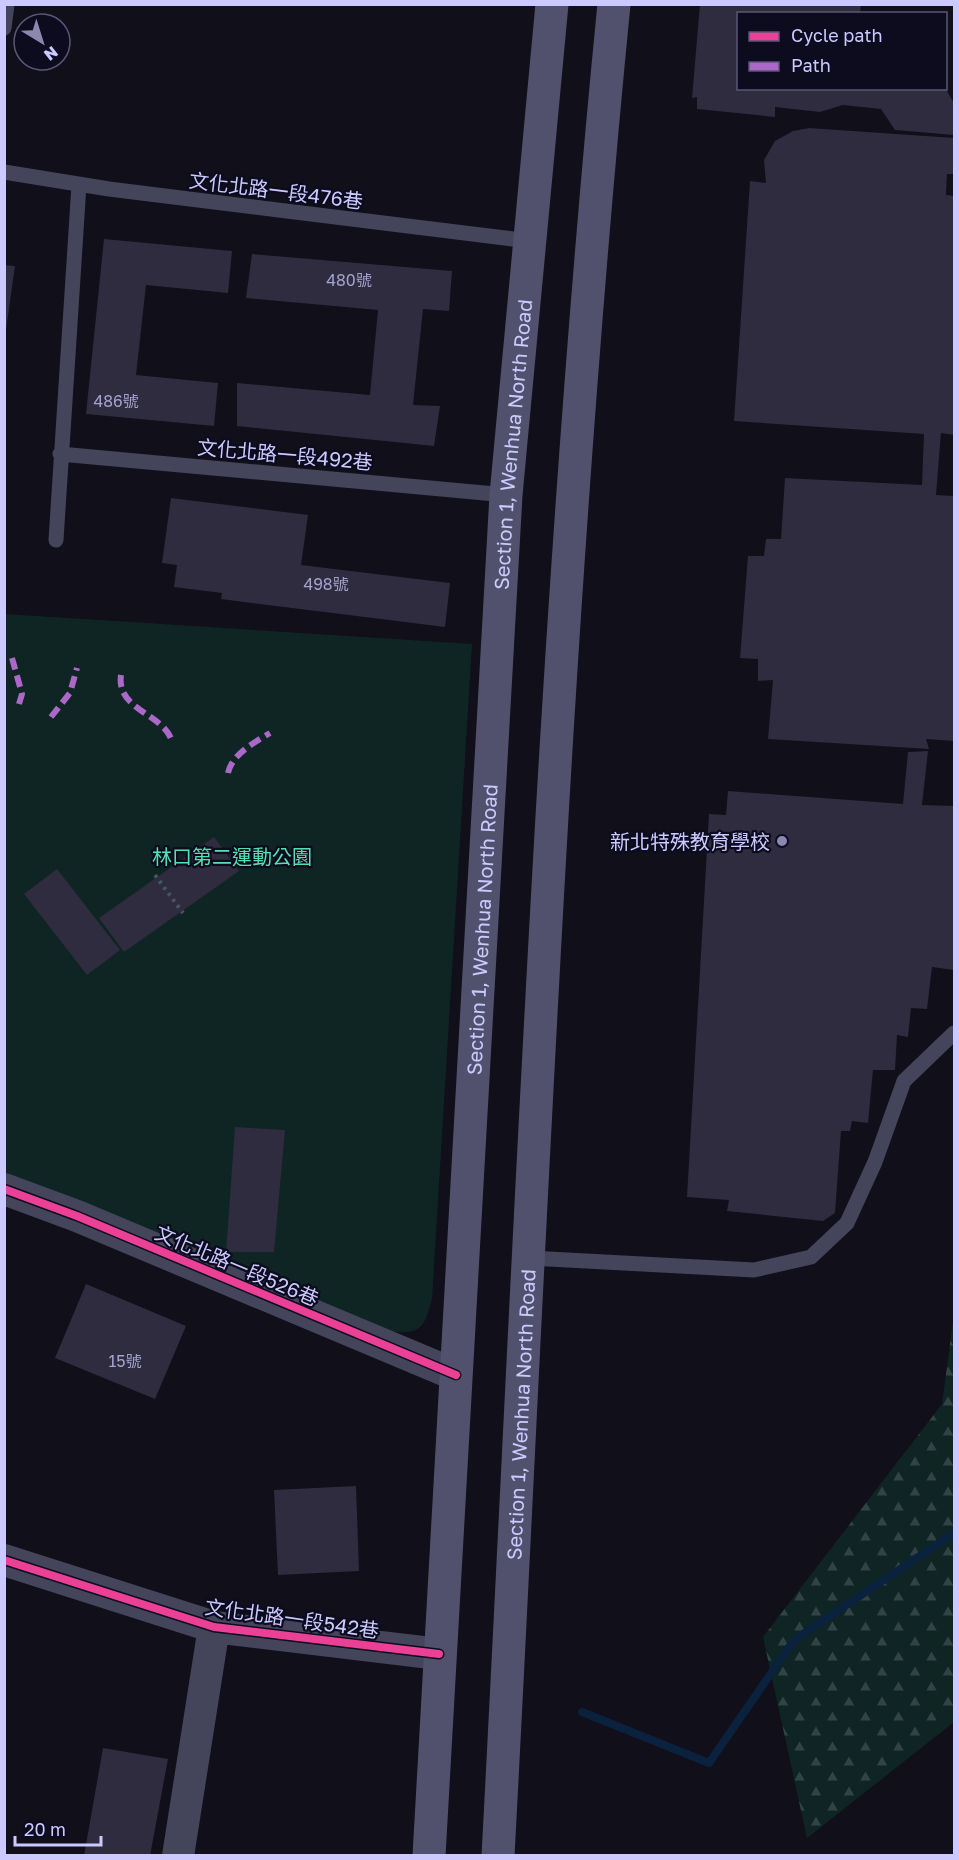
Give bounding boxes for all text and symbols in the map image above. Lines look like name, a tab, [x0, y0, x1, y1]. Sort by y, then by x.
north arrow	[12, 12, 72, 72]
legend	[737, 12, 947, 90]
text: Cycle path	[791, 24, 883, 46]
text: N	[40, 42, 62, 65]
text: Path	[791, 54, 831, 76]
street label: 文化北路一段476巷	[188, 167, 364, 213]
house number: 480號	[326, 270, 372, 290]
street label: Section 1, Wenhua North Road	[489, 298, 536, 590]
house number: 486號	[93, 391, 139, 411]
street label: 文化北路一段492巷	[196, 434, 374, 474]
house number: 498號	[303, 574, 349, 594]
street label: Section 1, Wenhua North Road	[461, 783, 502, 1076]
place label: 新北特殊教育學校	[610, 829, 770, 853]
marker: 新北特殊教育學校	[775, 834, 789, 848]
park label: 林口第二運動公園	[152, 844, 312, 868]
street label: 文化北路一段526巷	[152, 1220, 322, 1310]
street label: Section 1, Wenhua North Road	[501, 1268, 540, 1561]
house number: 15號	[108, 1351, 142, 1371]
street label: 文化北路一段542巷	[203, 1594, 381, 1642]
scale bar	[15, 1809, 100, 1847]
text: 20 m	[24, 1818, 66, 1840]

